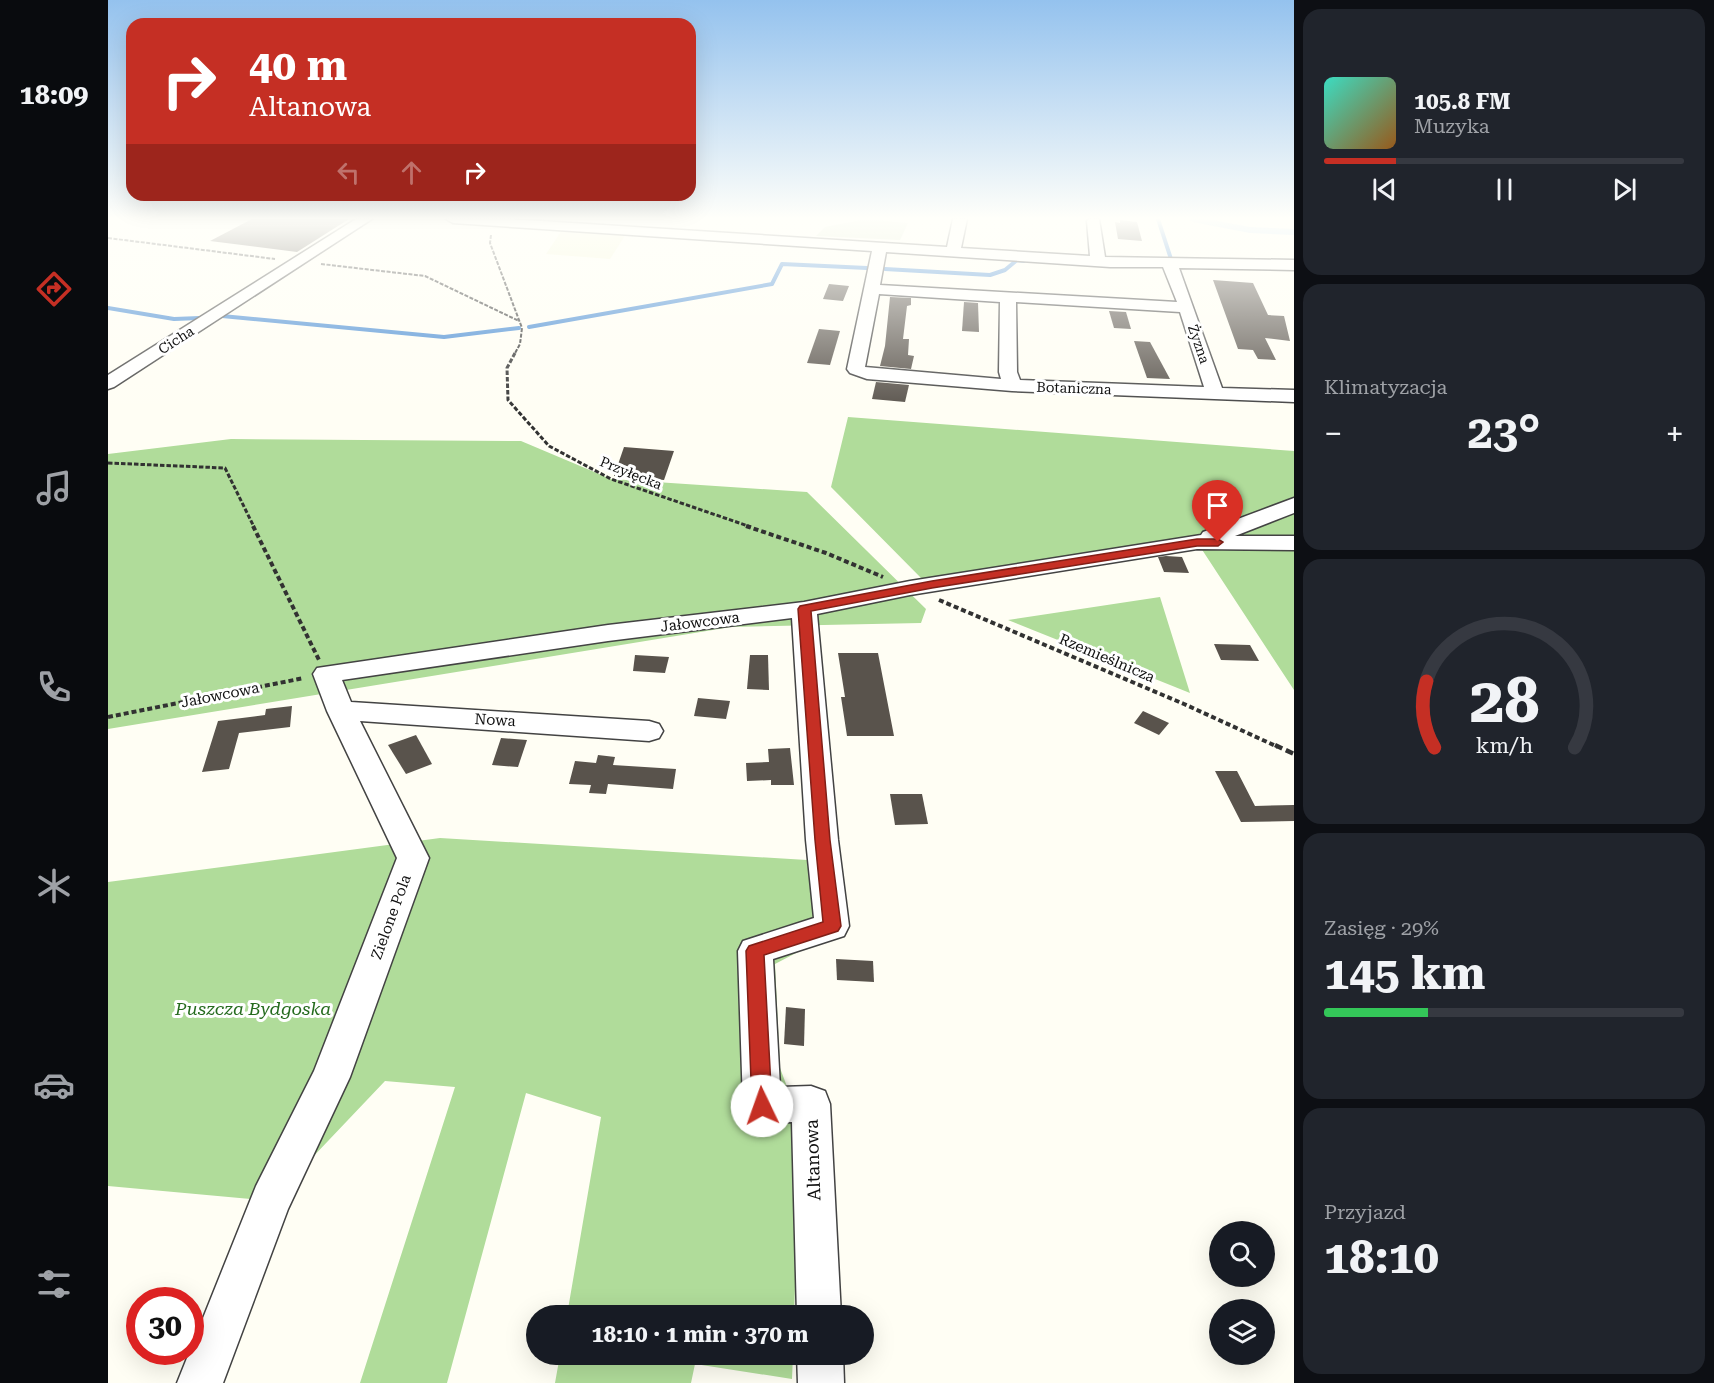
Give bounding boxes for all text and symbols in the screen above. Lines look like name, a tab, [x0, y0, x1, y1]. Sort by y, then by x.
text: 40 m	[249, 41, 347, 90]
icon: right	[150, 42, 228, 120]
text: 18:09	[20, 79, 88, 111]
text: 105.8 FM	[1414, 89, 1511, 114]
text: Altanowa	[249, 91, 371, 123]
text: Muzyka	[1414, 114, 1490, 138]
icon: left	[332, 156, 365, 189]
icon: ahead	[395, 156, 428, 189]
icon: right	[458, 156, 491, 189]
icon: previous	[1368, 173, 1401, 206]
icon: pause	[1488, 173, 1521, 206]
icon: next	[1608, 173, 1641, 206]
icon: directions	[33, 268, 75, 310]
street label: Cicha	[155, 322, 197, 357]
street label: Żyzna	[1185, 322, 1213, 366]
text: Klimatyzacja	[1324, 375, 1447, 399]
street label: Botaniczna	[1036, 379, 1112, 397]
text: 23°	[1468, 406, 1540, 459]
text: −	[1324, 414, 1342, 453]
text: +	[1666, 414, 1684, 453]
street label: Przyłęcka	[598, 453, 665, 493]
icon: music	[33, 467, 75, 509]
pin	[1192, 480, 1243, 542]
icon: arrive	[1201, 489, 1234, 522]
street label: Jałowcowa	[659, 608, 741, 636]
street label: Rzemieślnicza	[1056, 630, 1158, 686]
text: 28	[1469, 665, 1539, 738]
icon: phone	[33, 666, 75, 708]
street label: Jałowcowa	[179, 679, 261, 711]
street label: Nowa	[474, 710, 516, 730]
text: km/h	[1475, 734, 1533, 759]
icon: climate	[33, 865, 75, 907]
street label: Zielone Pola	[367, 872, 415, 962]
text: Zasięg · 29%	[1324, 916, 1439, 940]
text: 145 km	[1324, 947, 1485, 1000]
park label: Puszcza Bydgoska	[174, 998, 331, 1019]
icon: car	[33, 1064, 75, 1106]
position arrow	[730, 1074, 794, 1138]
street label: Altanowa	[801, 1119, 824, 1201]
text: Przyjazd	[1324, 1200, 1406, 1224]
map controls	[1209, 1221, 1275, 1365]
button: search	[1209, 1221, 1275, 1287]
text: 18:10	[1324, 1231, 1439, 1284]
icon: filters	[33, 1263, 75, 1305]
speed limit sign: 30	[126, 1287, 204, 1365]
button: layers	[1209, 1299, 1275, 1365]
text: 18:10 · 1 min · 370 m	[591, 1322, 809, 1347]

